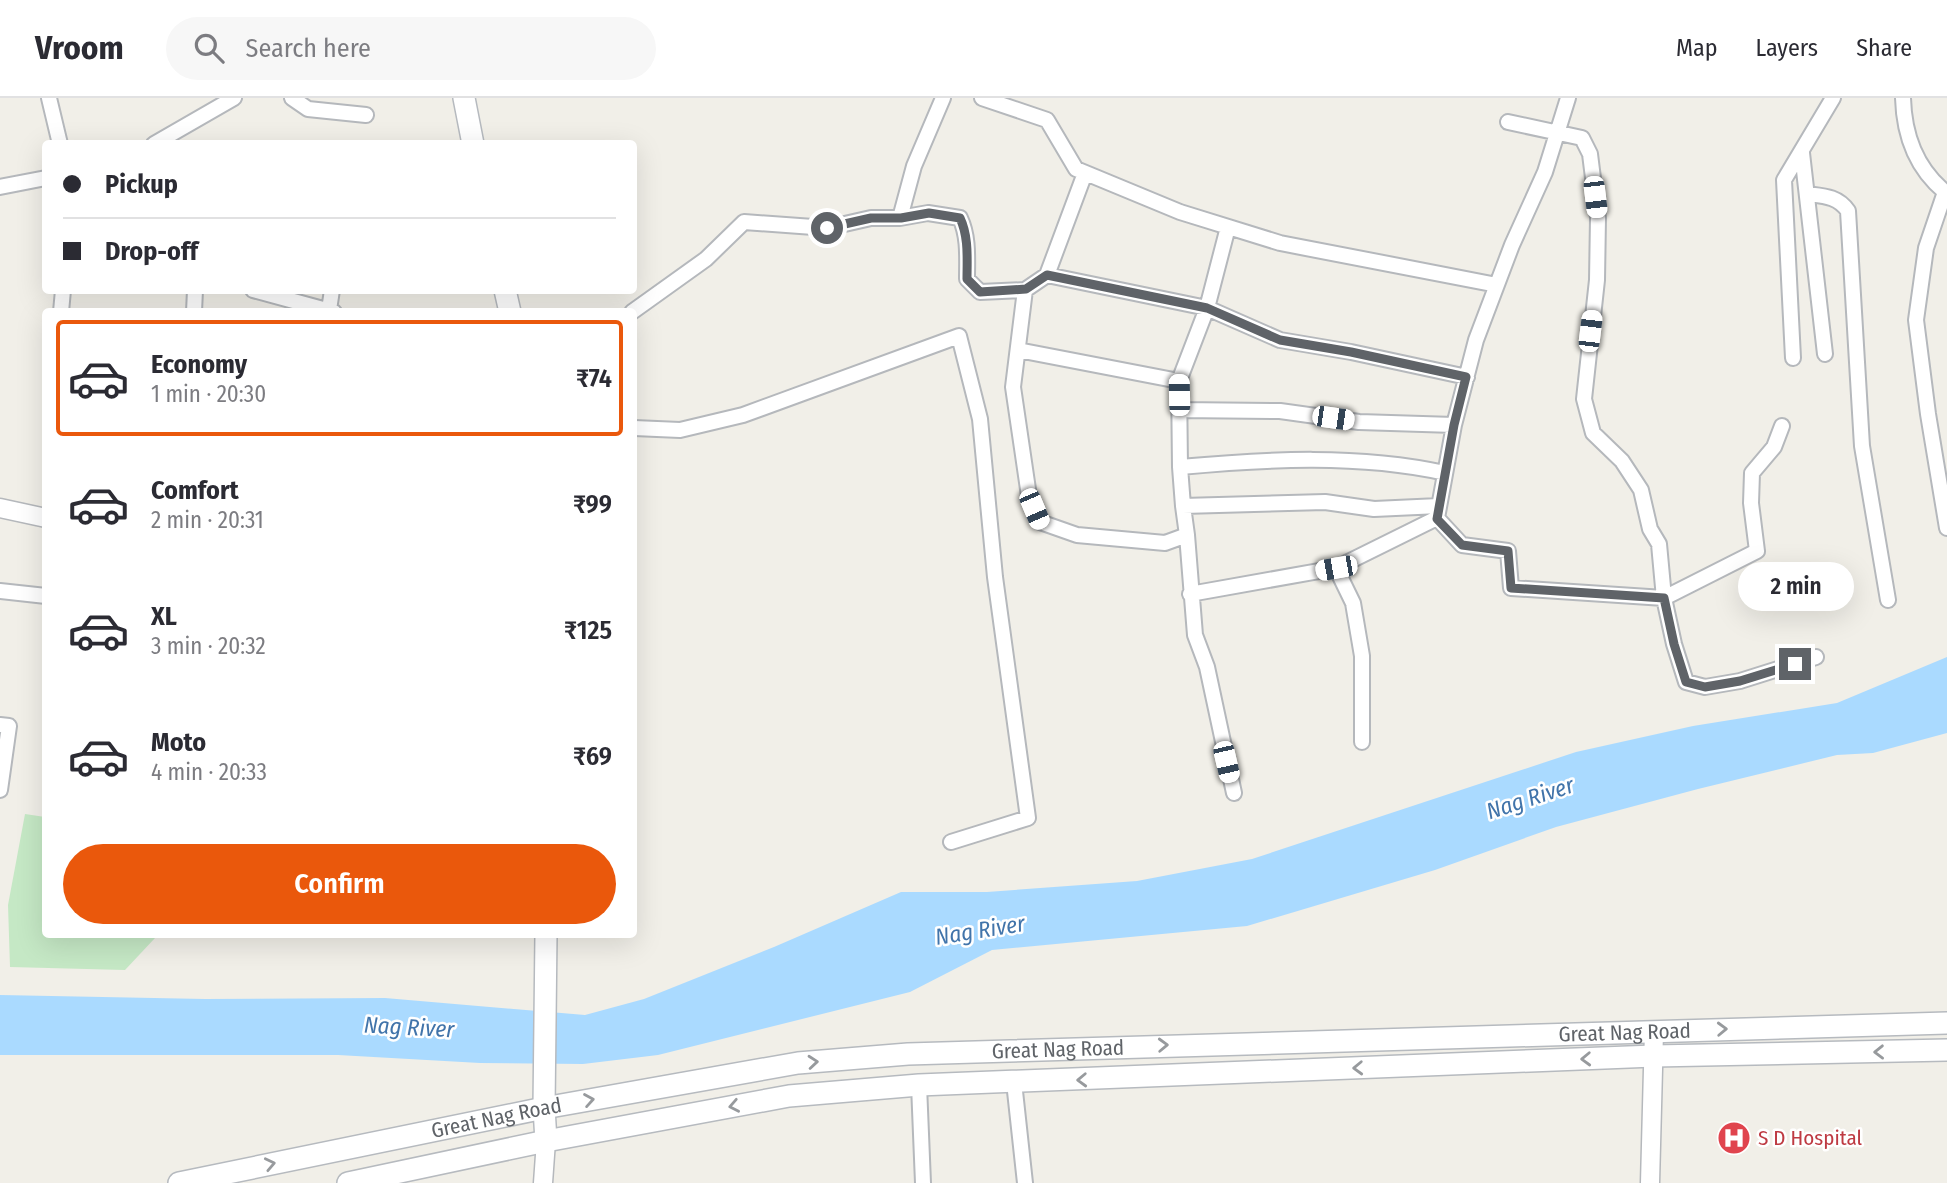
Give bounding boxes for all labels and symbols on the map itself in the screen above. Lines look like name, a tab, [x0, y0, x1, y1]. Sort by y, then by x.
car	[1583, 175, 1608, 219]
route start	[811, 212, 843, 244]
car	[1578, 309, 1603, 353]
car	[1169, 374, 1190, 416]
car	[1311, 405, 1356, 431]
car	[1017, 486, 1052, 532]
car	[1314, 554, 1359, 582]
callout: 2 min	[1737, 562, 1853, 612]
route end	[1779, 648, 1811, 680]
car	[1212, 739, 1241, 785]
water label: Nag River	[1483, 770, 1578, 825]
water label: Nag River	[933, 909, 1028, 951]
water label: Nag River	[363, 1011, 456, 1043]
street label: Great Nag Road	[1558, 1018, 1691, 1048]
one-way arrow	[1717, 1021, 1728, 1036]
street label: Great Nag Road	[991, 1035, 1124, 1064]
one-way arrow	[1157, 1038, 1168, 1053]
one-way arrow	[1873, 1044, 1884, 1059]
one-way arrow	[1580, 1051, 1591, 1066]
one-way arrow	[808, 1055, 819, 1070]
one-way arrow	[1353, 1061, 1364, 1076]
one-way arrow	[1076, 1072, 1087, 1087]
street label: Great Nag Road	[429, 1092, 564, 1144]
one-way arrow	[583, 1093, 595, 1108]
one-way arrow	[728, 1098, 740, 1113]
hospital icon: S D Hospital	[1715, 1119, 1753, 1157]
place label: S D Hospital	[1758, 1125, 1862, 1151]
one-way arrow	[264, 1158, 276, 1173]

